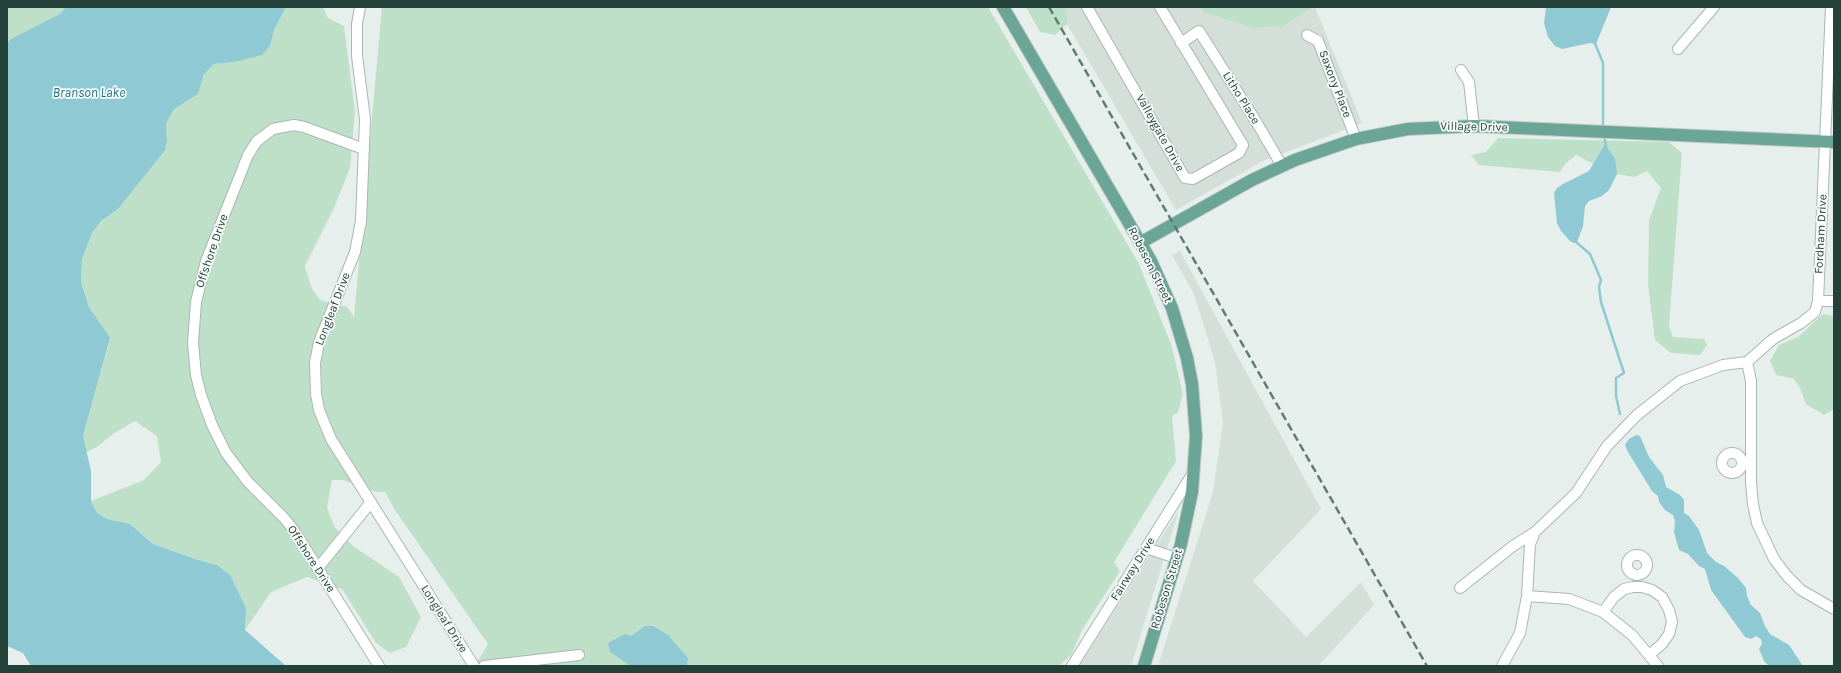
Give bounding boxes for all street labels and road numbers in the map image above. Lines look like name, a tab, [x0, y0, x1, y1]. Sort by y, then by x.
street label: Saxony Place	[1316, 48, 1354, 120]
street label: Litho Place	[1219, 69, 1263, 127]
street label: Valleygate Drive	[1133, 92, 1187, 174]
street label: Village Drive	[1440, 119, 1508, 135]
street label: Fordham Drive	[1812, 194, 1830, 274]
street label: Offshore Drive	[193, 212, 231, 290]
street label: Robeson Street	[1125, 225, 1175, 305]
street label: Longleaf Drive	[312, 270, 354, 348]
street label: Offshore Drive	[284, 523, 338, 595]
street label: Fairway Drive	[1108, 535, 1158, 603]
street label: Robeson Street	[1148, 547, 1186, 631]
street label: Longleaf Drive	[417, 582, 471, 656]

